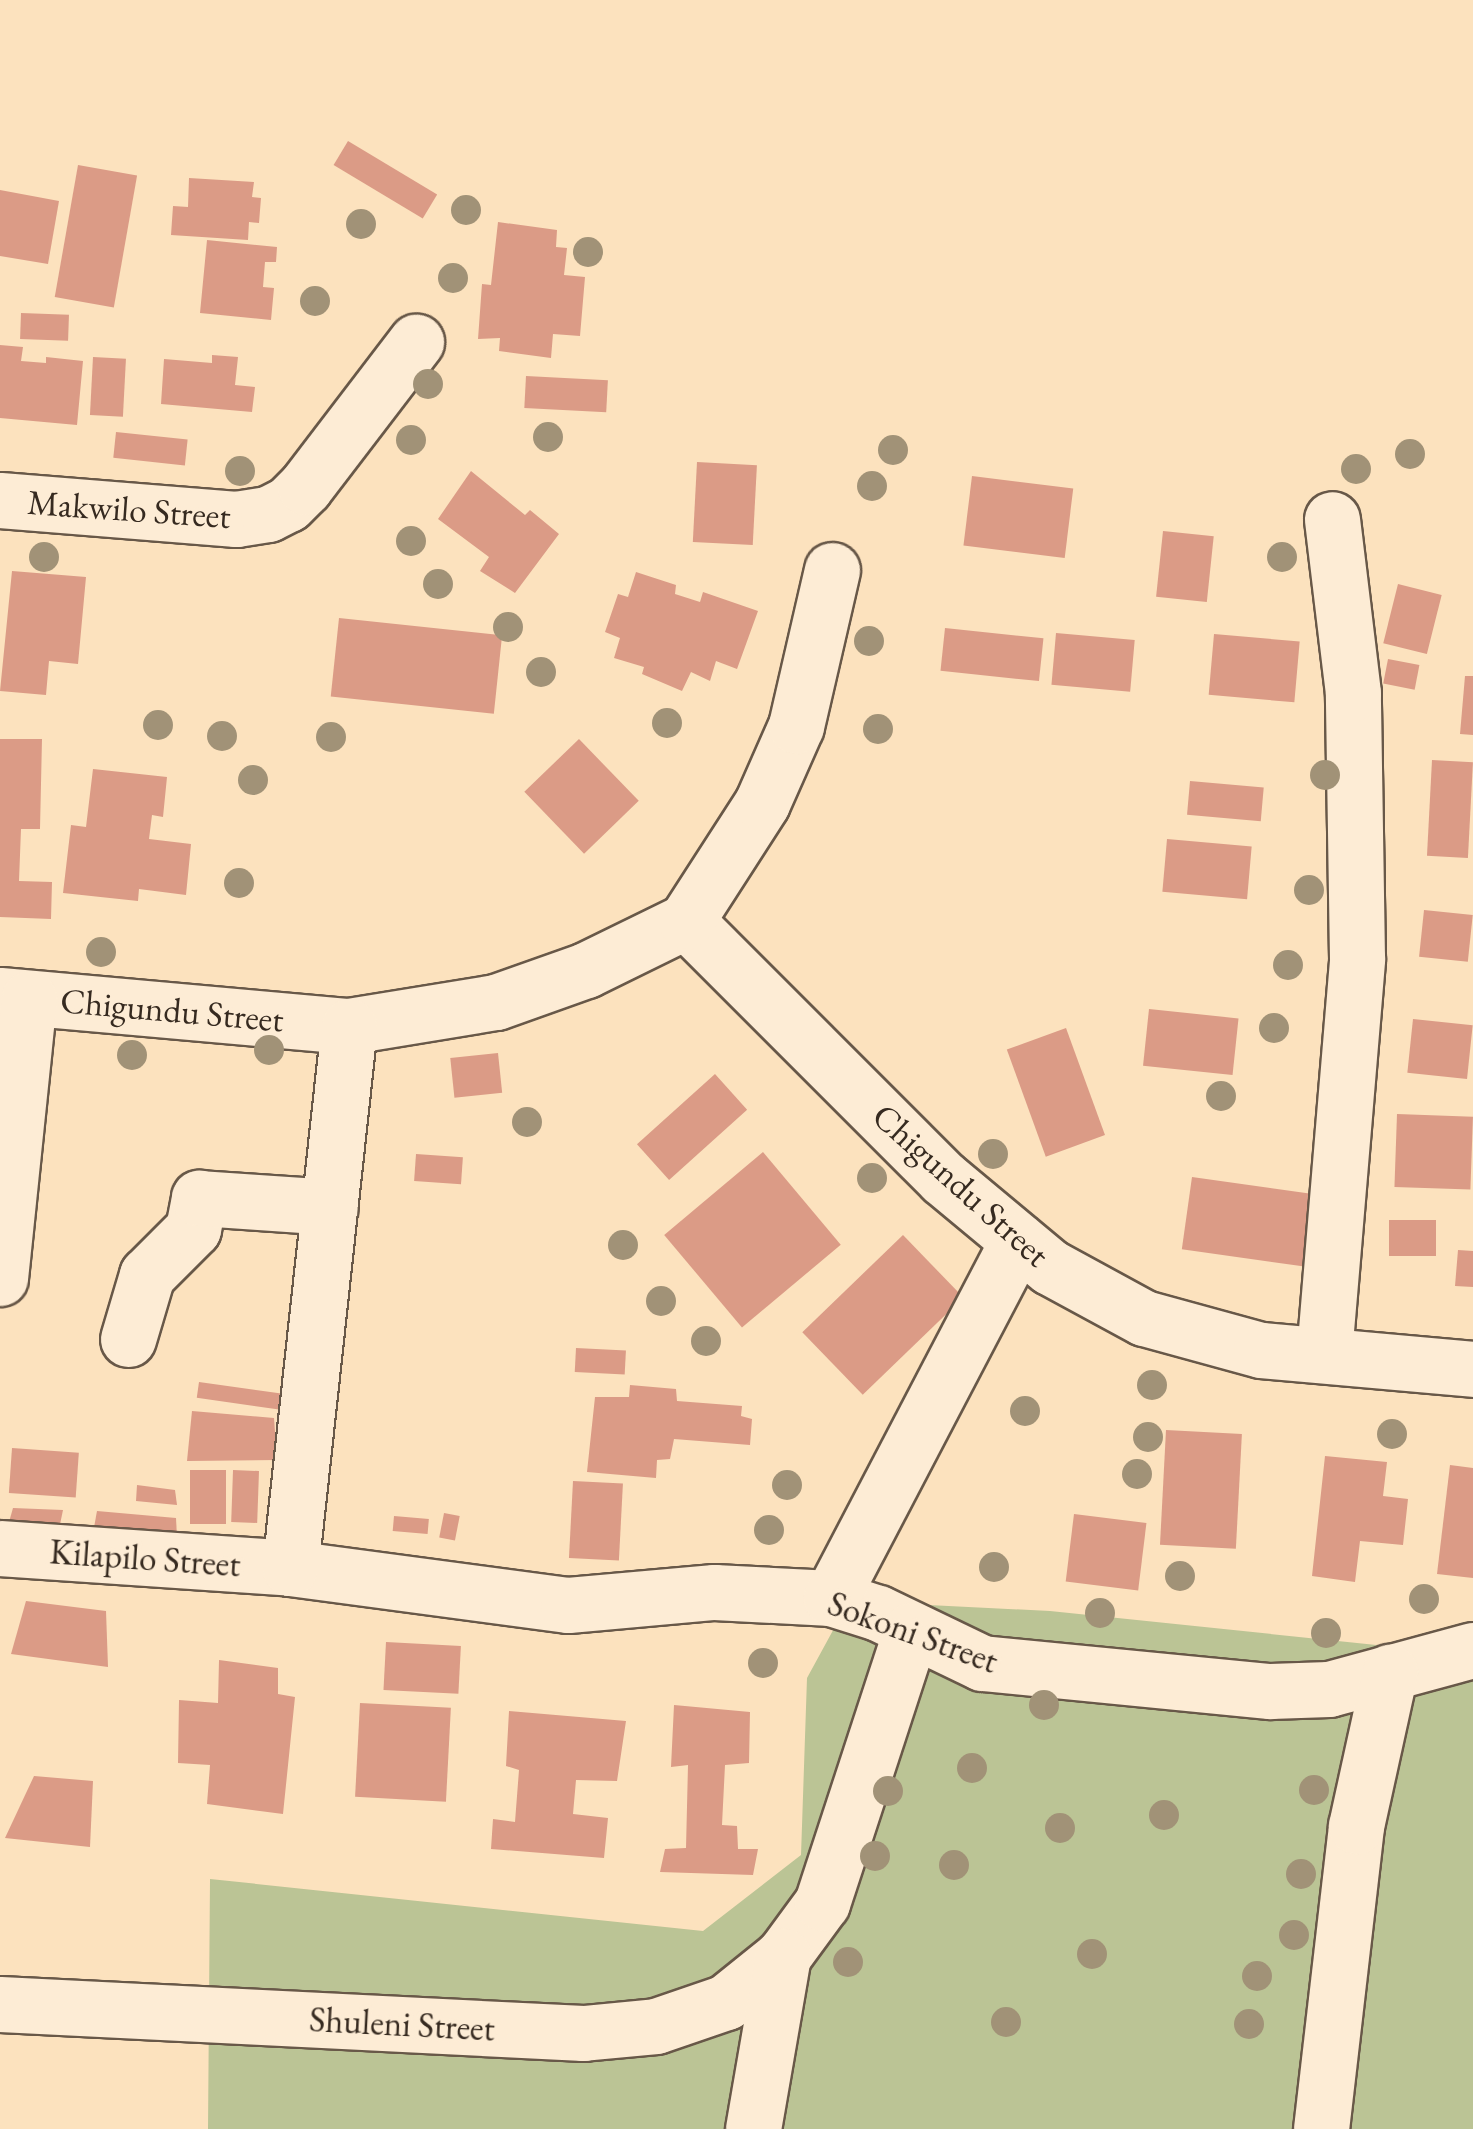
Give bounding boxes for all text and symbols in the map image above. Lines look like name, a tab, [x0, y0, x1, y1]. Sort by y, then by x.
street label: Makwilo Street	[26, 481, 232, 537]
street label: Chigundu Street	[59, 979, 285, 1041]
street label: Chigundu Street	[864, 1095, 1058, 1275]
street label: Kilapilo Street	[48, 1530, 242, 1586]
street label: Sokoni Street	[822, 1582, 1004, 1682]
street label: Shuleni Street	[308, 1998, 496, 2050]

